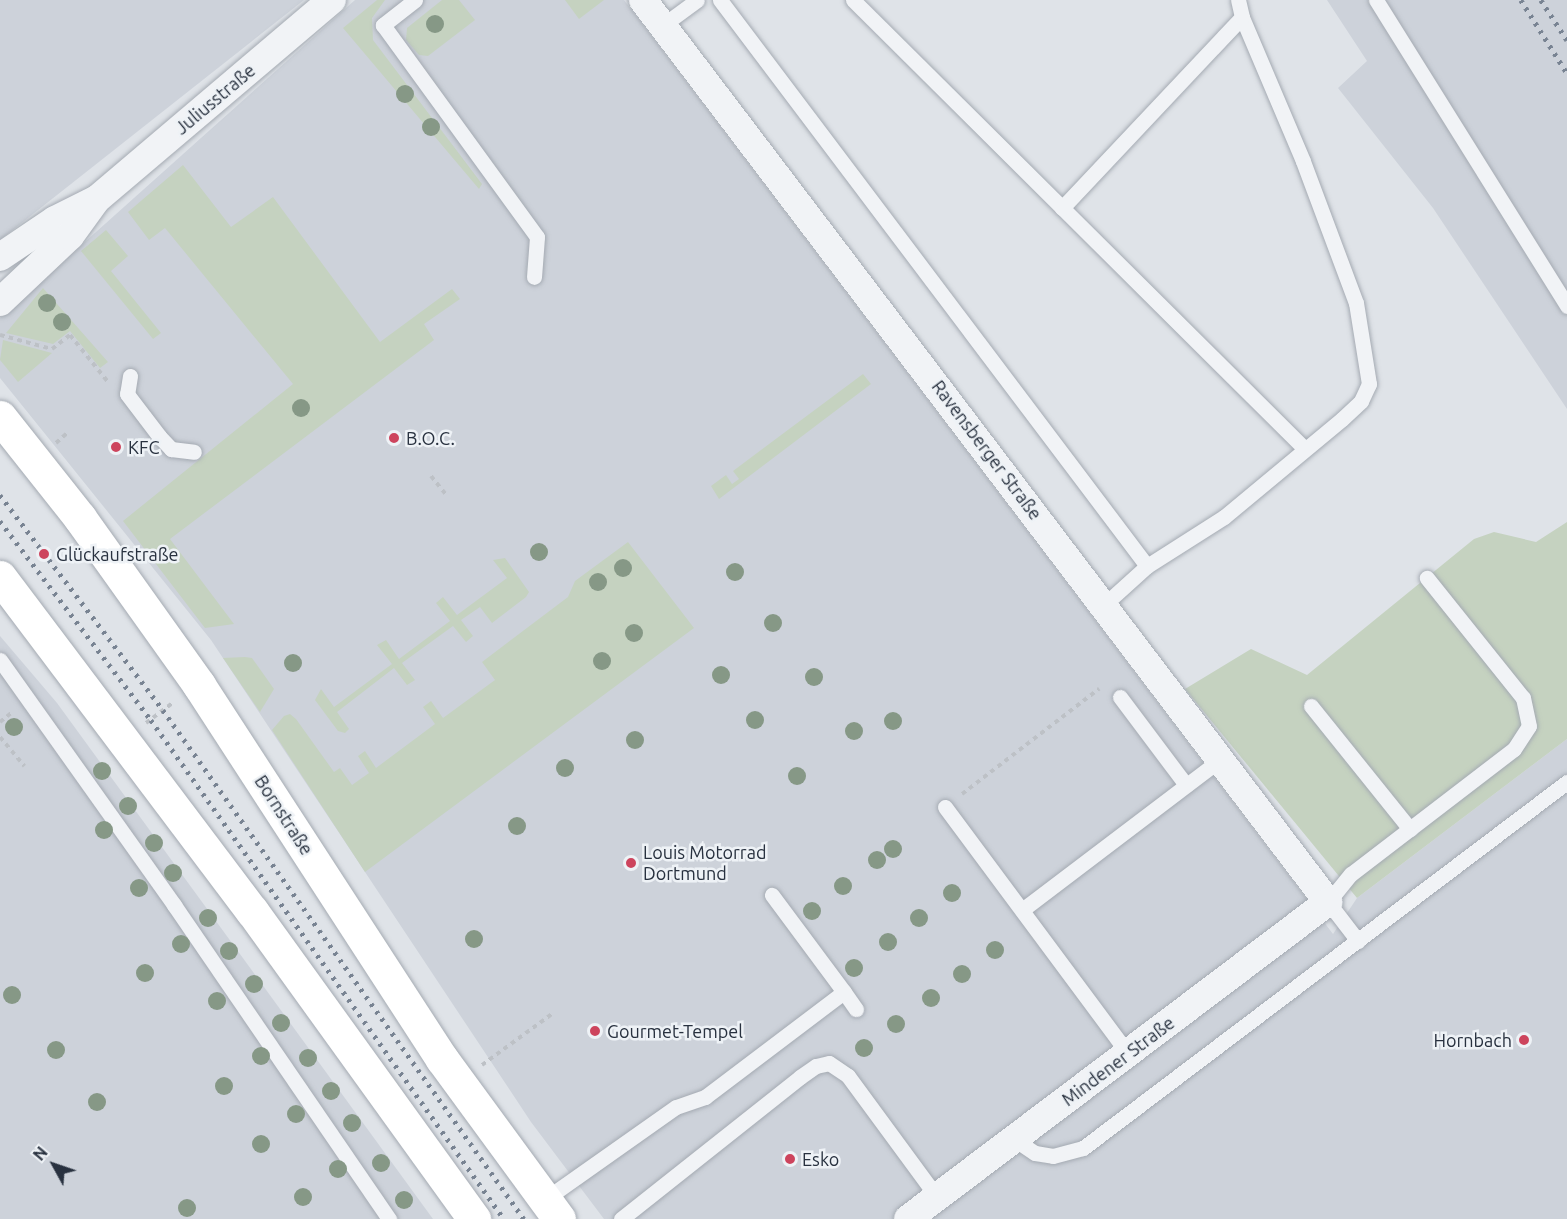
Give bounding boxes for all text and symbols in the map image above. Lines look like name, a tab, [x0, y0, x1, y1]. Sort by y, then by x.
street label: Juliusstraße	[171, 59, 259, 139]
street label: Ravensberger Straße	[928, 376, 1046, 524]
place label: B.O.C.	[406, 427, 455, 449]
marker: B.O.C.	[387, 431, 401, 445]
place label: KFC	[128, 436, 159, 458]
marker: KFC	[109, 440, 123, 454]
place label: Glückaufstraße	[56, 543, 178, 565]
marker: Glückaufstraße	[37, 547, 51, 561]
street label: Bornstraße	[250, 771, 318, 859]
place label: Louis Motorrad Dortmund	[643, 842, 766, 884]
marker: Louis Motorrad Dortmund	[624, 856, 638, 870]
street label: Mindener Straße	[1057, 1012, 1179, 1110]
place label: Gourmet-Tempel	[607, 1020, 743, 1042]
marker: Gourmet-Tempel	[588, 1024, 602, 1038]
place label: Hornbach	[1433, 1029, 1512, 1051]
marker: Hornbach	[1517, 1033, 1531, 1047]
north arrow	[24, 1135, 84, 1195]
text: N	[29, 1143, 51, 1164]
place label: Esko	[802, 1148, 839, 1170]
marker: Esko	[783, 1152, 797, 1166]

